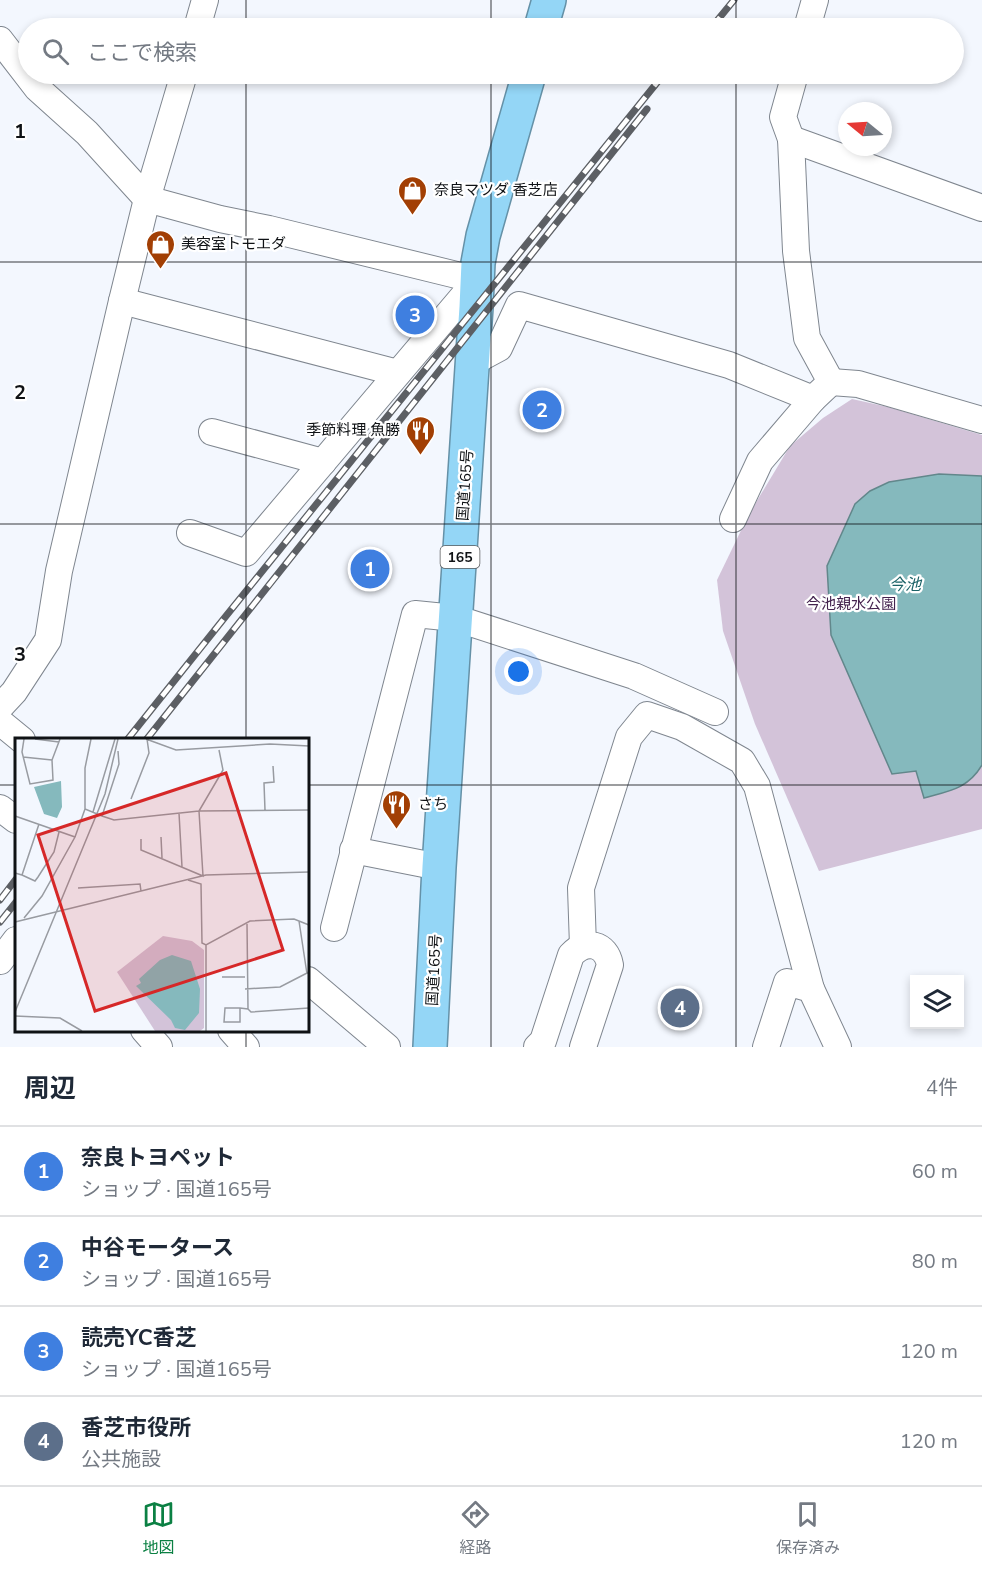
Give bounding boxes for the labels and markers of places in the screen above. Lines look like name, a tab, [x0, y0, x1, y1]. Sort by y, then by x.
shop icon: 奈良マツダ 香芝店	[397, 174, 429, 216]
place label: 奈良マツダ 香芝店	[434, 180, 558, 200]
shop icon: 美容室トモエダ	[144, 228, 176, 270]
place label: 美容室トモエダ	[181, 234, 286, 254]
pin: 3	[396, 292, 434, 338]
pin: 2	[522, 388, 562, 432]
restaurant icon: 季節料理 魚勝	[405, 414, 437, 456]
place label: 季節料理 魚勝	[306, 420, 400, 440]
pin: 1	[350, 546, 389, 592]
restaurant icon: さち	[381, 788, 413, 830]
place label: さち	[418, 794, 448, 814]
pin: 4	[660, 986, 700, 1030]

